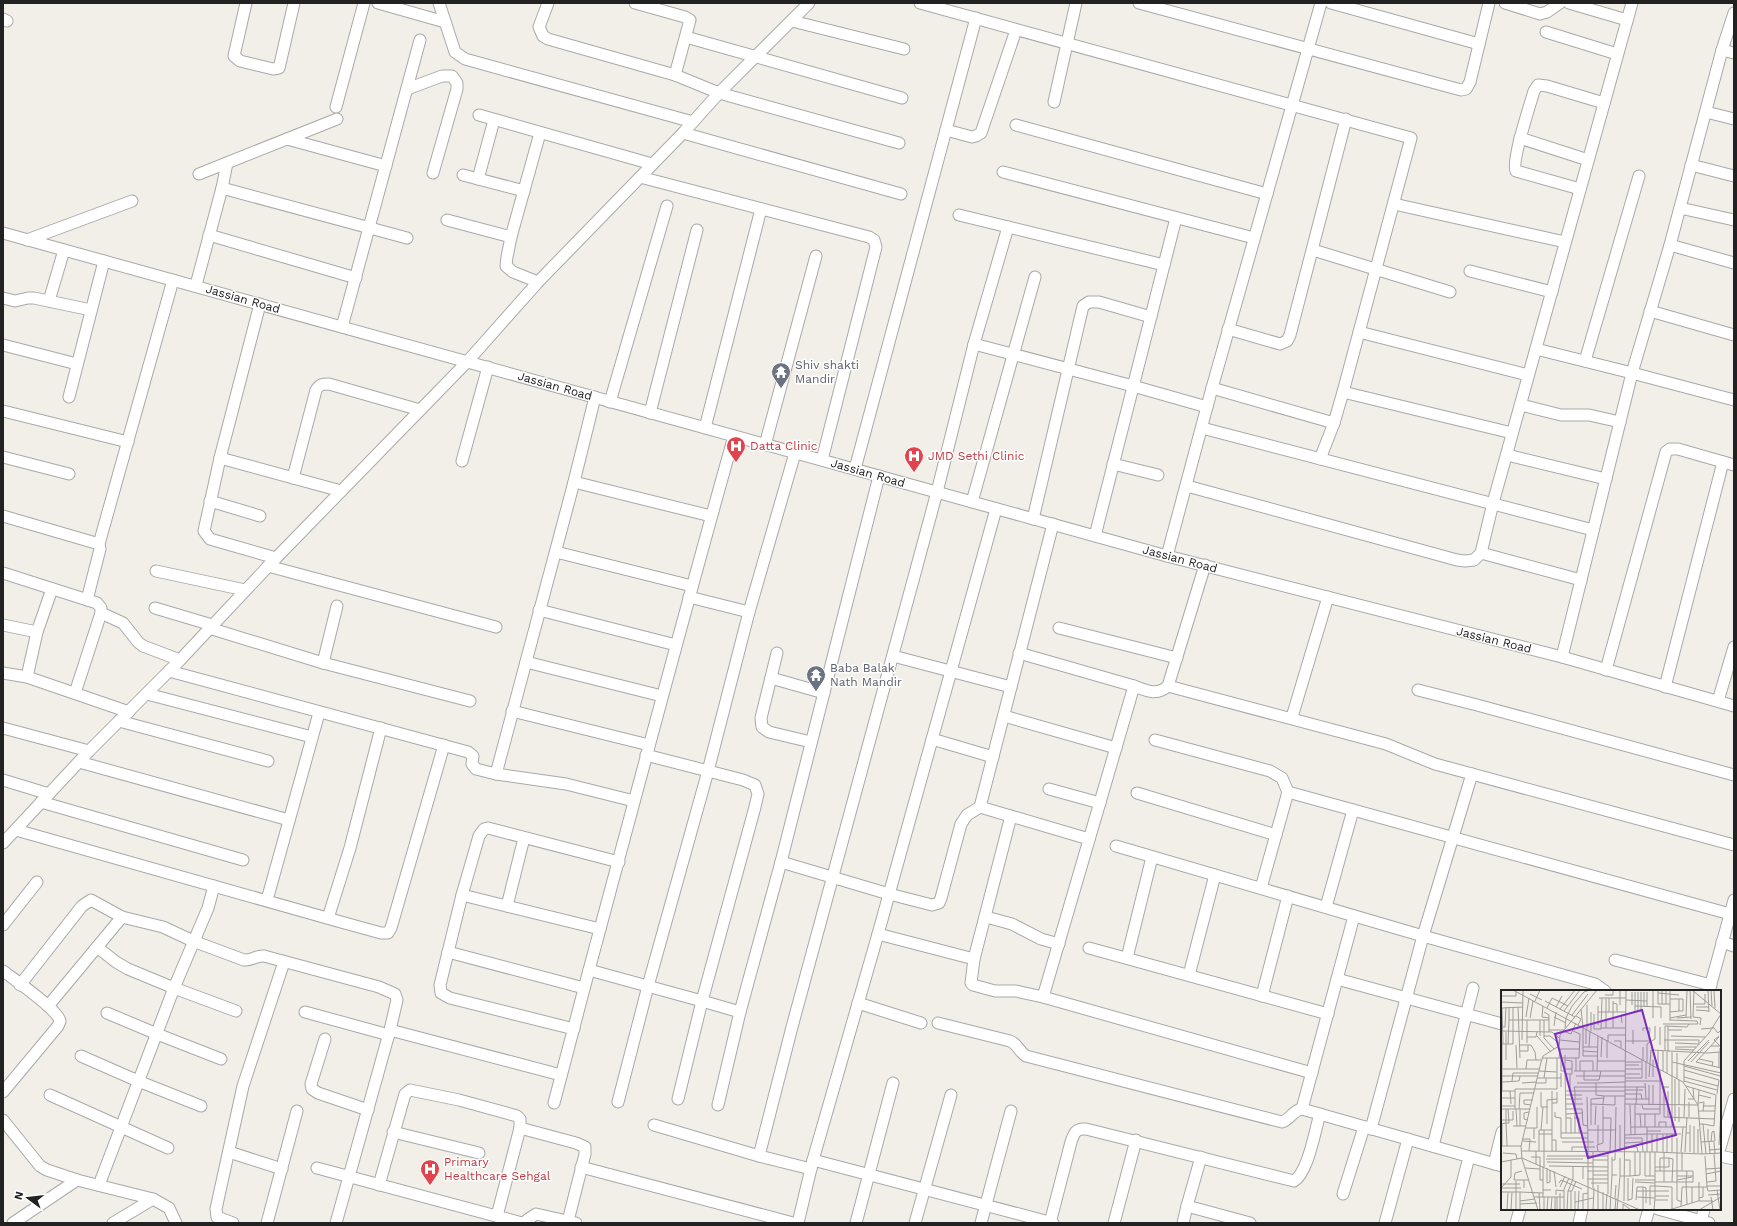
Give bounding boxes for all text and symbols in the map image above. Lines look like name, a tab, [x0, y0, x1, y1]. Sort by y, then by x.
street label: Jassian Road	[204, 282, 282, 316]
place label: Shiv shakti Mandir	[795, 358, 859, 386]
temple icon: Shiv shakti Mandir	[770, 361, 792, 389]
street label: Jassian Road	[516, 369, 594, 403]
hospital icon: Datta Clinic	[725, 435, 747, 463]
place label: Datta Clinic	[750, 439, 818, 453]
hospital icon: JMD Sethi Clinic	[903, 445, 925, 473]
place label: JMD Sethi Clinic	[928, 449, 1025, 463]
street label: Jassian Road	[829, 456, 907, 490]
street label: Jassian Road	[1141, 542, 1219, 576]
street label: Jassian Road	[1455, 624, 1533, 656]
place label: Baba Balak Nath Mandir	[830, 661, 902, 689]
temple icon: Baba Balak Nath Mandir	[805, 664, 827, 692]
inset map	[1501, 990, 1721, 1210]
place label: Primary Healthcare Sehgal	[444, 1155, 551, 1183]
hospital icon: Primary Healthcare Sehgal	[419, 1158, 441, 1186]
north arrow	[8, 1178, 48, 1218]
text: N	[11, 1190, 26, 1201]

